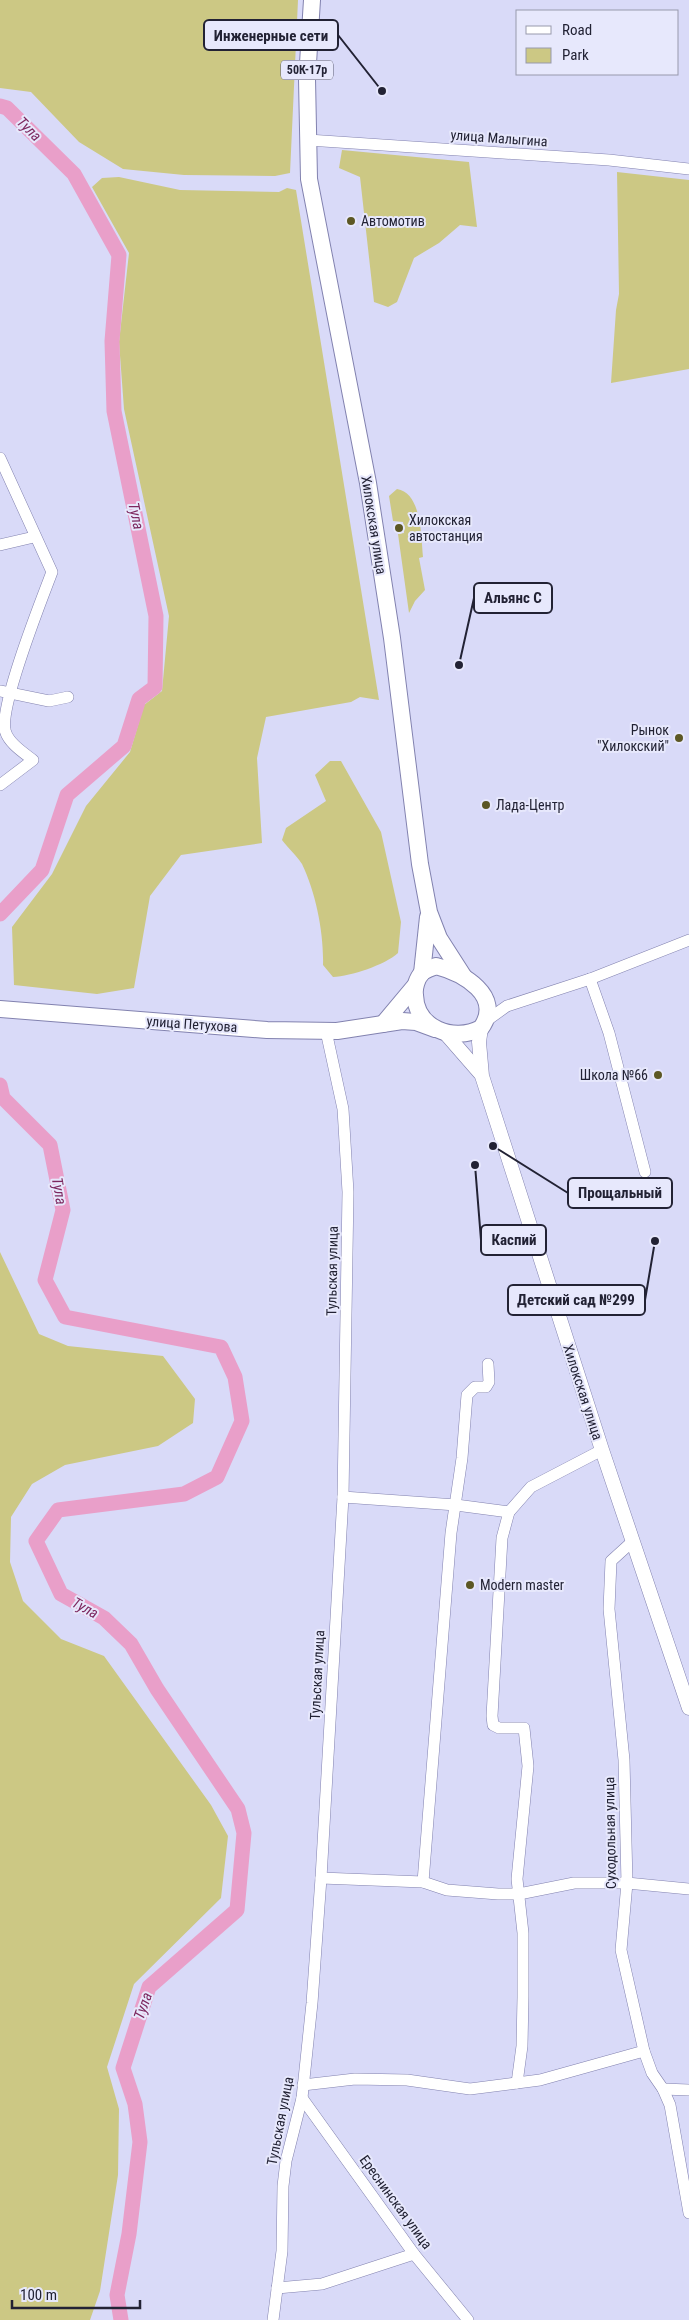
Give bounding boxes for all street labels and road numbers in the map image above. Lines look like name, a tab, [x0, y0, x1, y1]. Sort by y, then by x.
road number: 50К-17р	[281, 60, 333, 80]
street label: улица Малыгина	[450, 127, 548, 149]
street label: Хилокская улица	[358, 475, 390, 575]
street label: улица Петухова	[146, 1013, 238, 1035]
street label: Тульская улица	[323, 1226, 341, 1316]
street label: Хилокская улица	[560, 1342, 606, 1442]
street label: Тульская улица	[307, 1630, 327, 1720]
street label: Суходольная улица	[601, 1777, 619, 1889]
street label: Тульская улица	[264, 2075, 296, 2167]
street label: Ереснинская улица	[357, 2152, 435, 2252]

